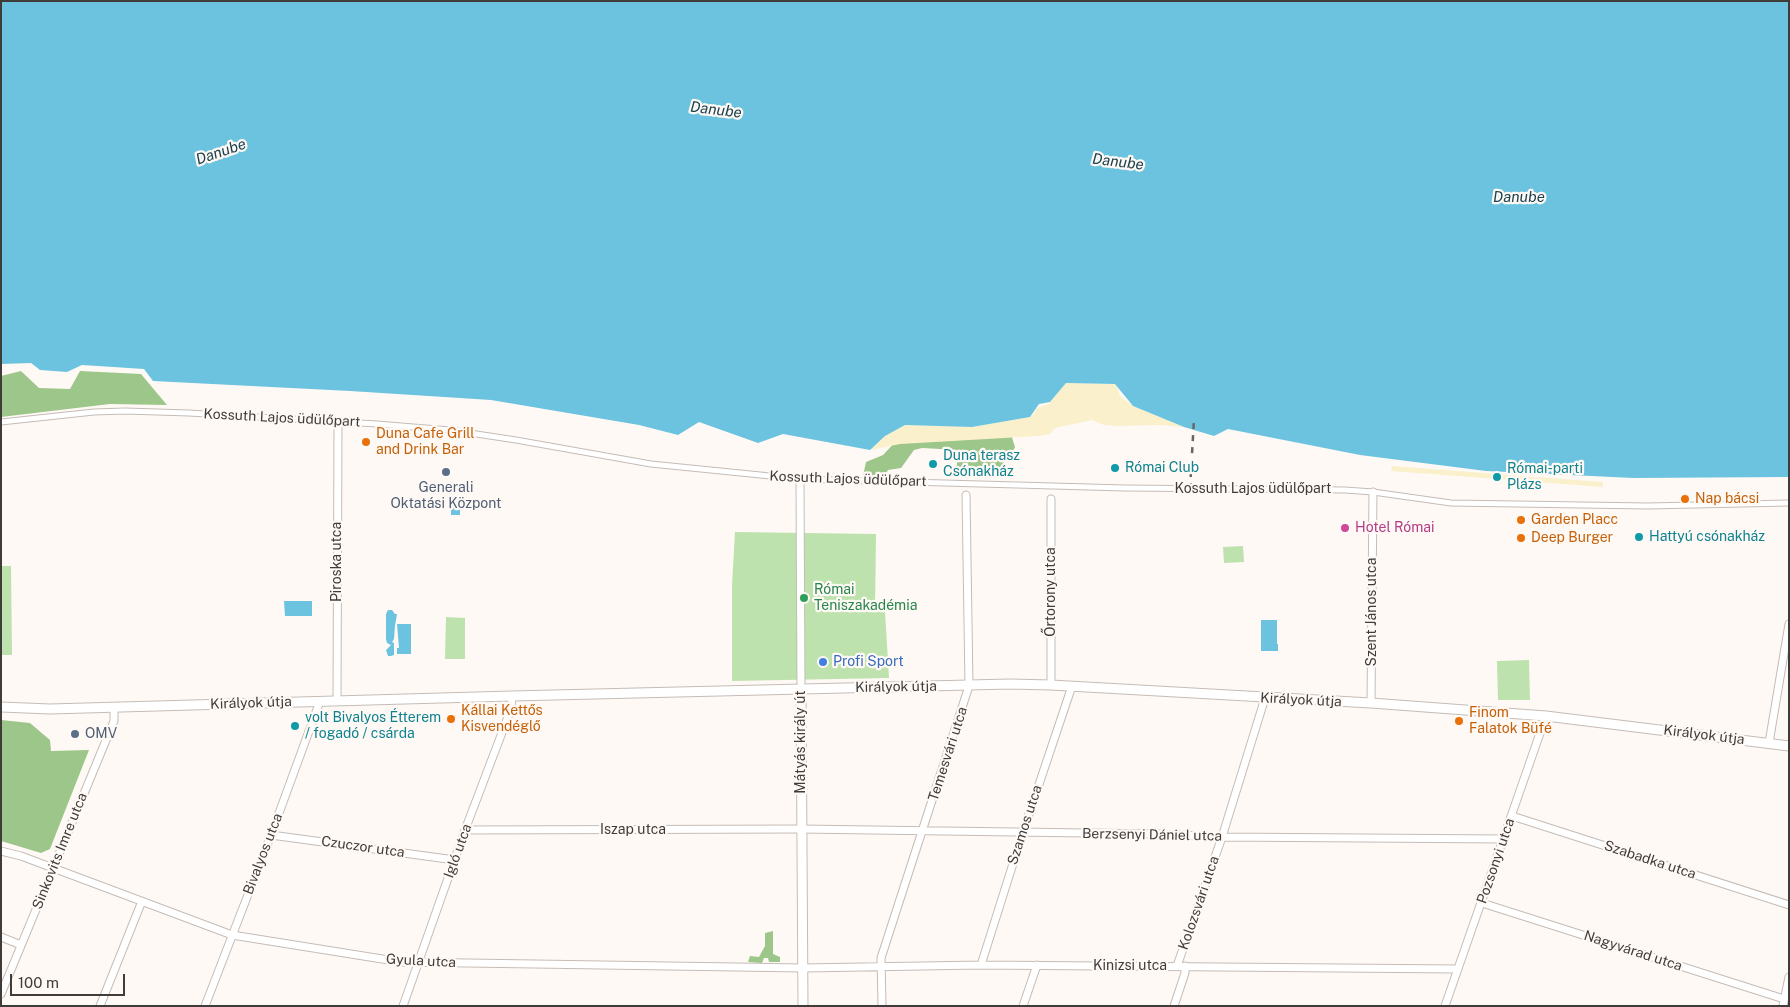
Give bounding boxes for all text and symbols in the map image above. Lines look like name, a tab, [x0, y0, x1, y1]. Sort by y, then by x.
water label: Danube	[689, 98, 743, 122]
water label: Danube	[194, 135, 248, 169]
water label: Danube	[1091, 150, 1145, 174]
water label: Danube	[1493, 188, 1545, 206]
street label: Kossuth Lajos üdülőpart	[203, 406, 361, 430]
place label: Duna Cafe Grill and Drink Bar	[376, 426, 475, 458]
marker: Duna Cafe Grill and Drink Bar	[360, 436, 372, 448]
place label: Duna terasz Csónakház	[943, 448, 1020, 481]
marker: Duna terasz Csónakház	[927, 458, 939, 470]
place label: Római Club	[1125, 460, 1199, 476]
place label: Római-parti Plázs	[1507, 461, 1583, 494]
marker: Római Club	[1109, 462, 1121, 474]
marker: Generali Oktatási Központ	[440, 466, 452, 478]
street label: Kossuth Lajos üdülőpart	[769, 468, 927, 490]
marker: Római-parti Plázs	[1491, 471, 1503, 483]
place label: Generali Oktatási Központ	[391, 480, 501, 512]
street label: Kossuth Lajos üdülőpart	[1174, 481, 1332, 497]
place label: Nap bácsi	[1695, 491, 1759, 507]
marker: Nap bácsi	[1679, 493, 1691, 505]
place label: Garden Placc	[1531, 512, 1618, 528]
marker: Garden Placc	[1515, 514, 1527, 526]
place label: Hotel Római	[1355, 520, 1435, 536]
street label: Piroska utca	[329, 522, 345, 602]
marker: Hotel Római	[1339, 522, 1351, 534]
place label: Hattyú csónakház	[1649, 529, 1765, 545]
place label: Deep Burger	[1531, 530, 1613, 546]
marker: Hattyú csónakház	[1633, 531, 1645, 543]
marker: Deep Burger	[1515, 532, 1527, 544]
street label: Őrtorony utca	[1043, 547, 1059, 637]
street label: Szent János utca	[1364, 558, 1380, 666]
place label: Római Teniszakadémia	[814, 582, 917, 614]
marker: Római Teniszakadémia	[798, 592, 810, 604]
place label: Profi Sport	[833, 654, 904, 670]
marker: Profi Sport	[817, 656, 829, 668]
street label: Királyok útja	[855, 678, 937, 696]
street label: Királyok útja	[1260, 689, 1342, 711]
street label: Mátyás király út	[793, 690, 809, 794]
street label: Királyok útja	[210, 693, 292, 713]
place label: Kállai Kettős Kisvendéglő	[461, 703, 543, 736]
street label: Temesvári utca	[925, 705, 971, 803]
place label: Finom Falatok Büfé	[1469, 705, 1552, 738]
place label: volt Bivalyos Étterem / fogadó / csárda	[305, 710, 441, 742]
marker: Kállai Kettős Kisvendéglő	[445, 713, 457, 725]
marker: Finom Falatok Büfé	[1453, 715, 1465, 727]
marker: volt Bivalyos Étterem / fogadó / csárda	[289, 720, 301, 732]
street label: Királyok útja	[1662, 722, 1746, 748]
place label: OMV	[85, 726, 117, 742]
marker: OMV	[69, 728, 81, 740]
street label: Szamos utca	[1004, 783, 1046, 867]
street label: Sinkovits Imre utca	[29, 790, 91, 912]
street label: Bivalyos utca	[240, 811, 286, 897]
street label: Pozsonyi utca	[1474, 816, 1518, 906]
street label: Igló utca	[440, 822, 476, 880]
street label: Iszap utca	[600, 822, 666, 838]
street label: Berzsenyi Dániel utca	[1082, 825, 1222, 845]
street label: Czuczor utca	[320, 833, 406, 861]
street label: Szabadka utca	[1602, 837, 1698, 883]
street label: Kolozsvári utca	[1175, 854, 1223, 952]
street label: Nagyvárad utca	[1582, 927, 1684, 975]
street label: Gyula utca	[386, 951, 456, 971]
street label: Kinizsi utca	[1093, 958, 1167, 974]
scale bar	[12, 964, 128, 996]
text: 100 m	[18, 974, 59, 991]

